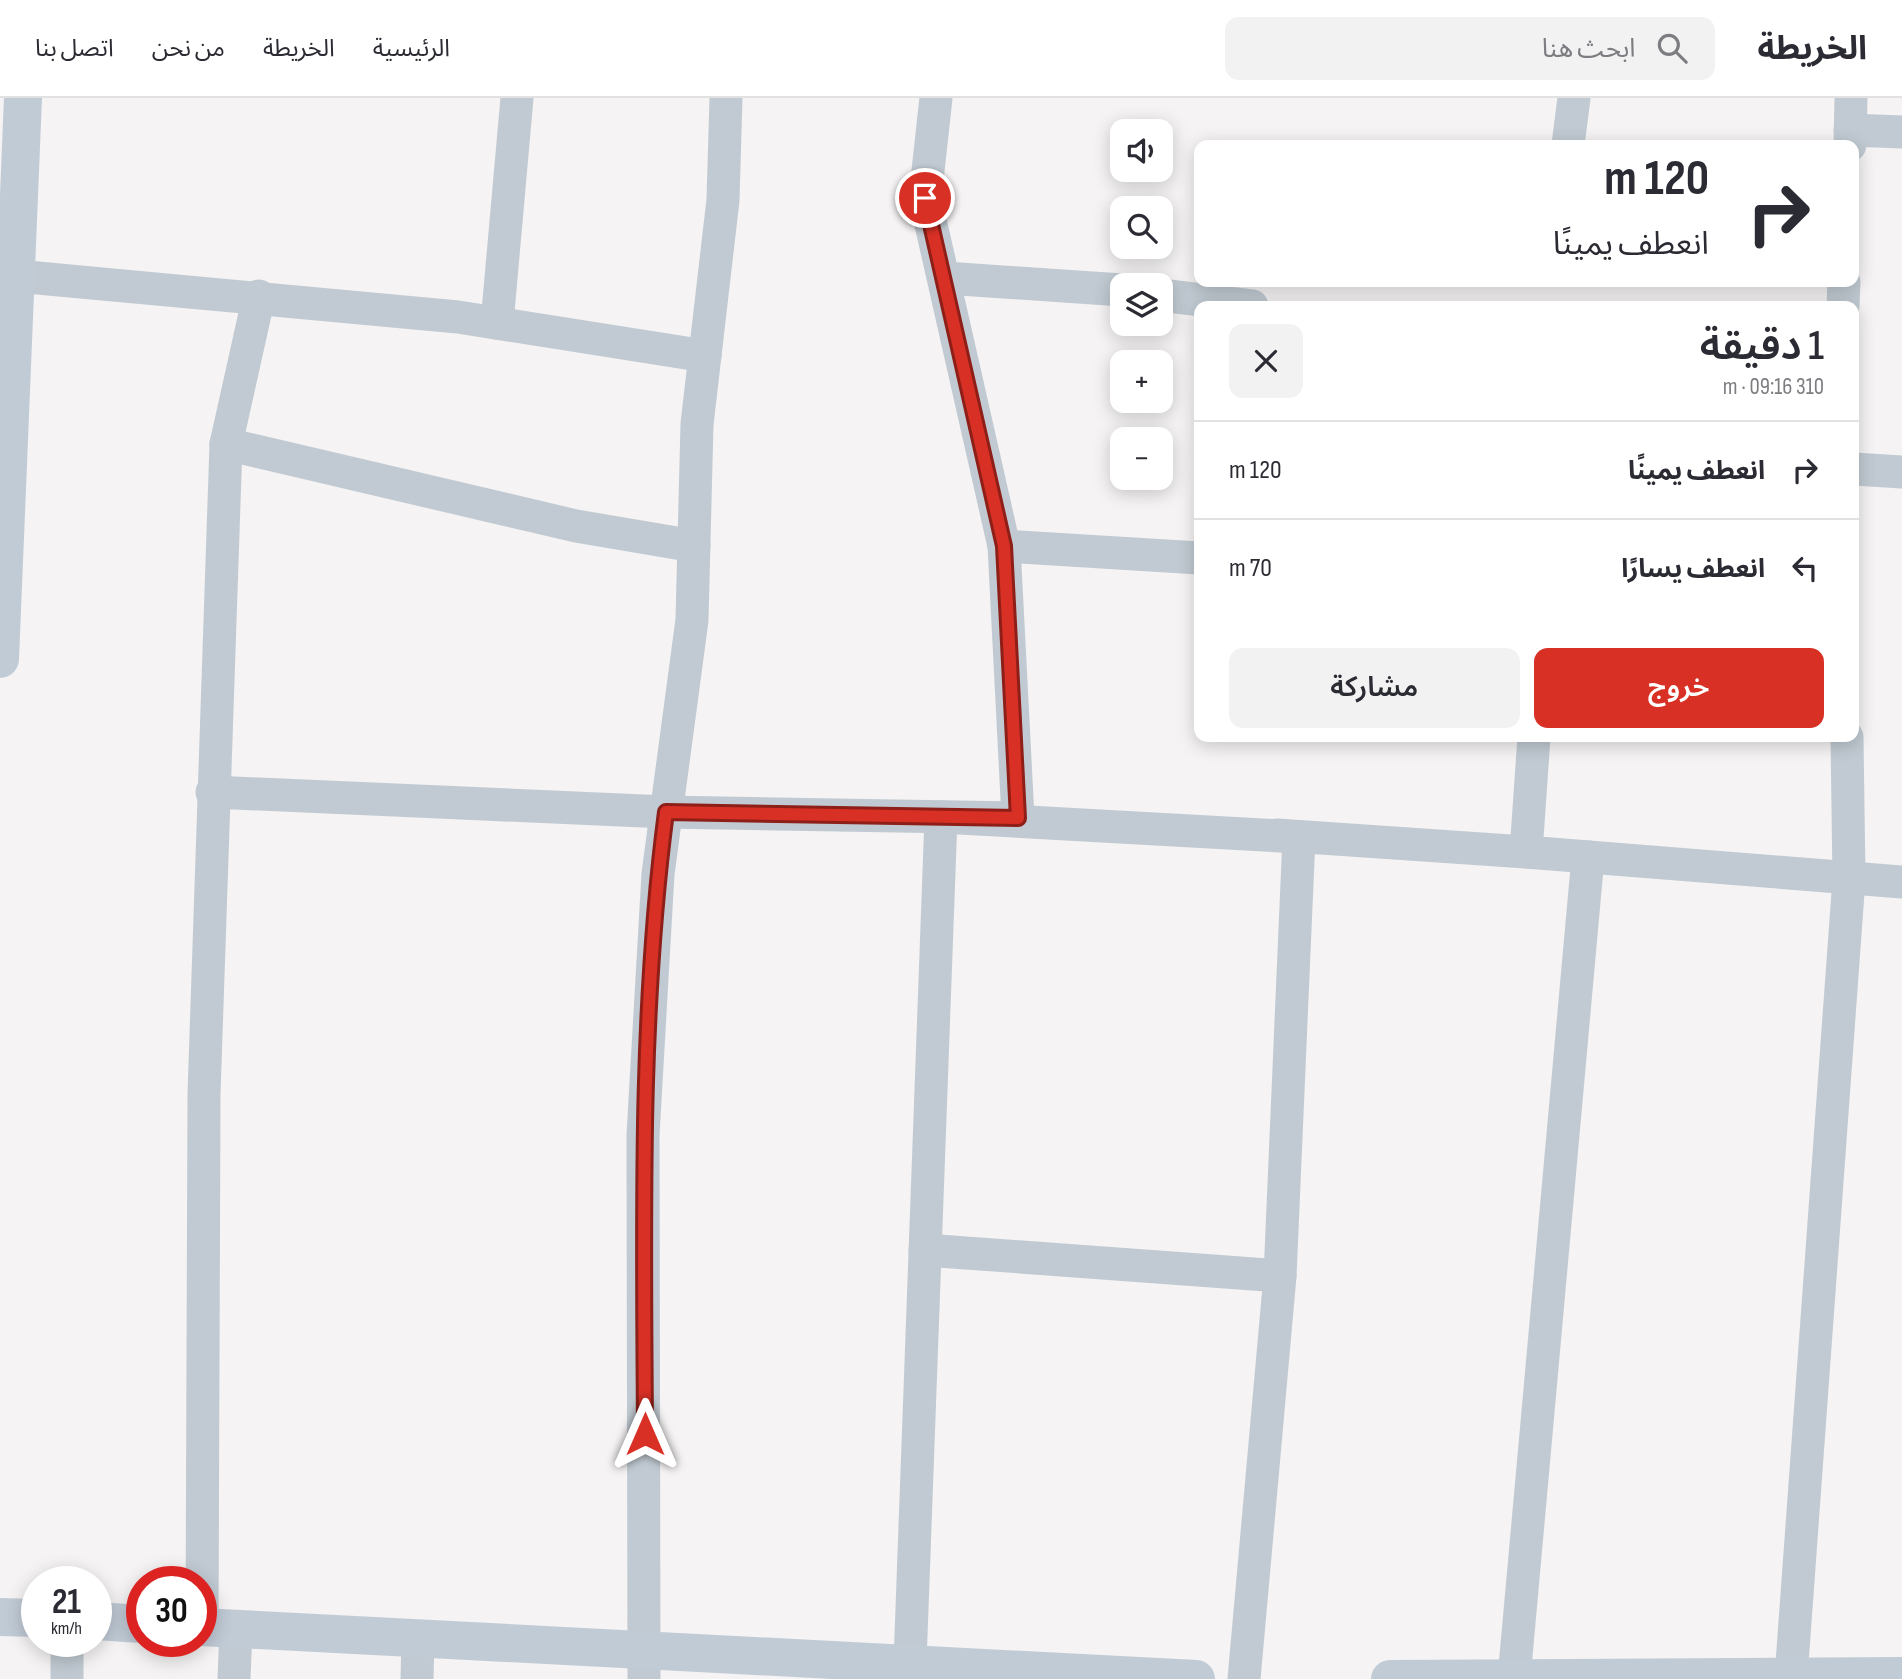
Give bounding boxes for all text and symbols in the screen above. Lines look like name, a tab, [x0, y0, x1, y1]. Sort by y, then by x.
search box	[1225, 17, 1715, 80]
icon: search	[1653, 29, 1691, 67]
text: الخريطة	[1757, 29, 1867, 69]
text: اتصل بنا	[35, 34, 114, 63]
text: من نحن	[152, 34, 225, 63]
text: الخريطة	[263, 34, 335, 63]
text: الرئيسية	[373, 34, 450, 63]
text: ابحث هنا	[1542, 34, 1635, 65]
map controls	[1110, 119, 1173, 490]
button: sound	[1110, 119, 1173, 182]
text: 120 m	[1604, 150, 1709, 209]
pin	[895, 168, 955, 228]
icon: right	[1733, 168, 1824, 259]
icon: arrive	[906, 179, 944, 217]
button: search	[1110, 196, 1173, 259]
text: انعطف يمينًا	[1553, 225, 1709, 264]
button: layers	[1110, 273, 1173, 336]
text: 1 دقيقة	[1700, 321, 1824, 372]
button: close	[1229, 324, 1303, 398]
button: +	[1110, 350, 1173, 413]
text: 310 m · 09:16	[1723, 373, 1824, 401]
button: −	[1110, 427, 1173, 490]
icon: right	[1786, 451, 1824, 489]
text: 120 m	[1229, 455, 1282, 486]
text: انعطف يمينًا	[1628, 456, 1765, 487]
icon: left	[1786, 549, 1824, 587]
text: 70 m	[1229, 553, 1272, 584]
text: انعطف يسارًا	[1621, 554, 1765, 585]
button: مشاركة	[1229, 648, 1520, 728]
button: خروج	[1534, 648, 1824, 728]
position arrow	[608, 1397, 682, 1471]
speed limit sign: 30	[126, 1566, 217, 1657]
text: 21	[52, 1581, 81, 1624]
text: km/h	[51, 1618, 82, 1639]

